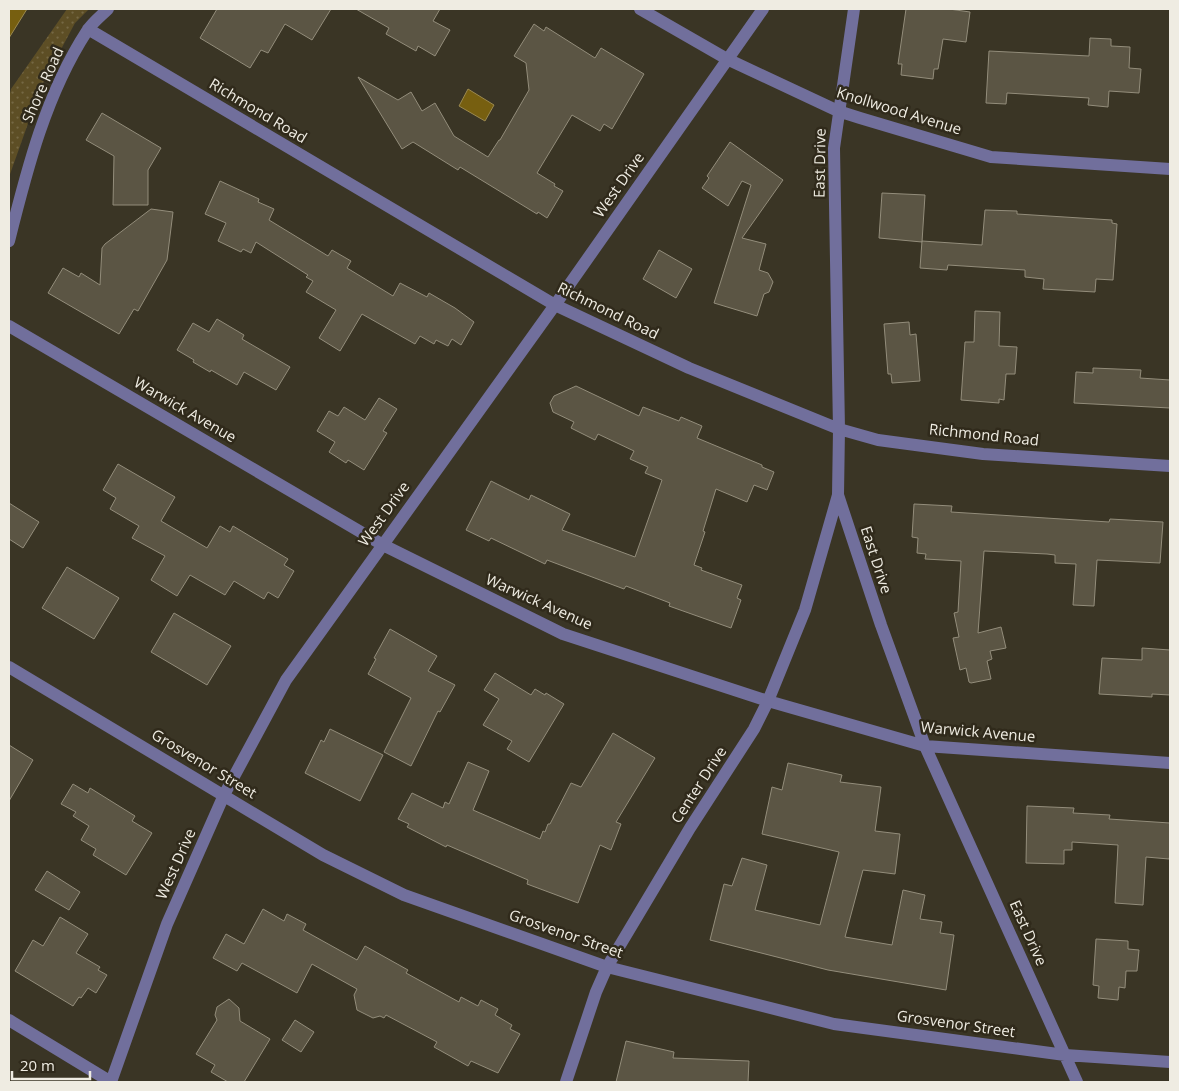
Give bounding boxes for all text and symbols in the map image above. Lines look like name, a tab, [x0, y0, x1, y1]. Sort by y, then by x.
street label: Shore Road	[17, 44, 68, 126]
street label: Richmond Road	[206, 73, 311, 147]
street label: Knollwood Avenue	[834, 81, 964, 139]
street label: East Drive	[808, 128, 830, 198]
street label: West Drive	[588, 148, 648, 221]
street label: Richmond Road	[554, 277, 662, 343]
street label: Warwick Avenue	[131, 372, 240, 447]
street label: Richmond Road	[928, 418, 1040, 450]
street label: West Drive	[353, 477, 413, 550]
street label: East Drive	[857, 523, 897, 596]
street label: Warwick Avenue	[483, 569, 596, 634]
street label: Warwick Avenue	[920, 716, 1036, 746]
street label: Grosvenor Street	[148, 724, 261, 802]
street label: Center Drive	[666, 742, 730, 827]
street label: West Drive	[151, 825, 200, 902]
street label: East Drive	[1006, 897, 1052, 969]
street label: Grosvenor Street	[507, 904, 626, 962]
street label: Grosvenor Street	[896, 1005, 1017, 1041]
scale bar	[12, 1048, 90, 1080]
text: 20 m	[20, 1055, 55, 1075]

